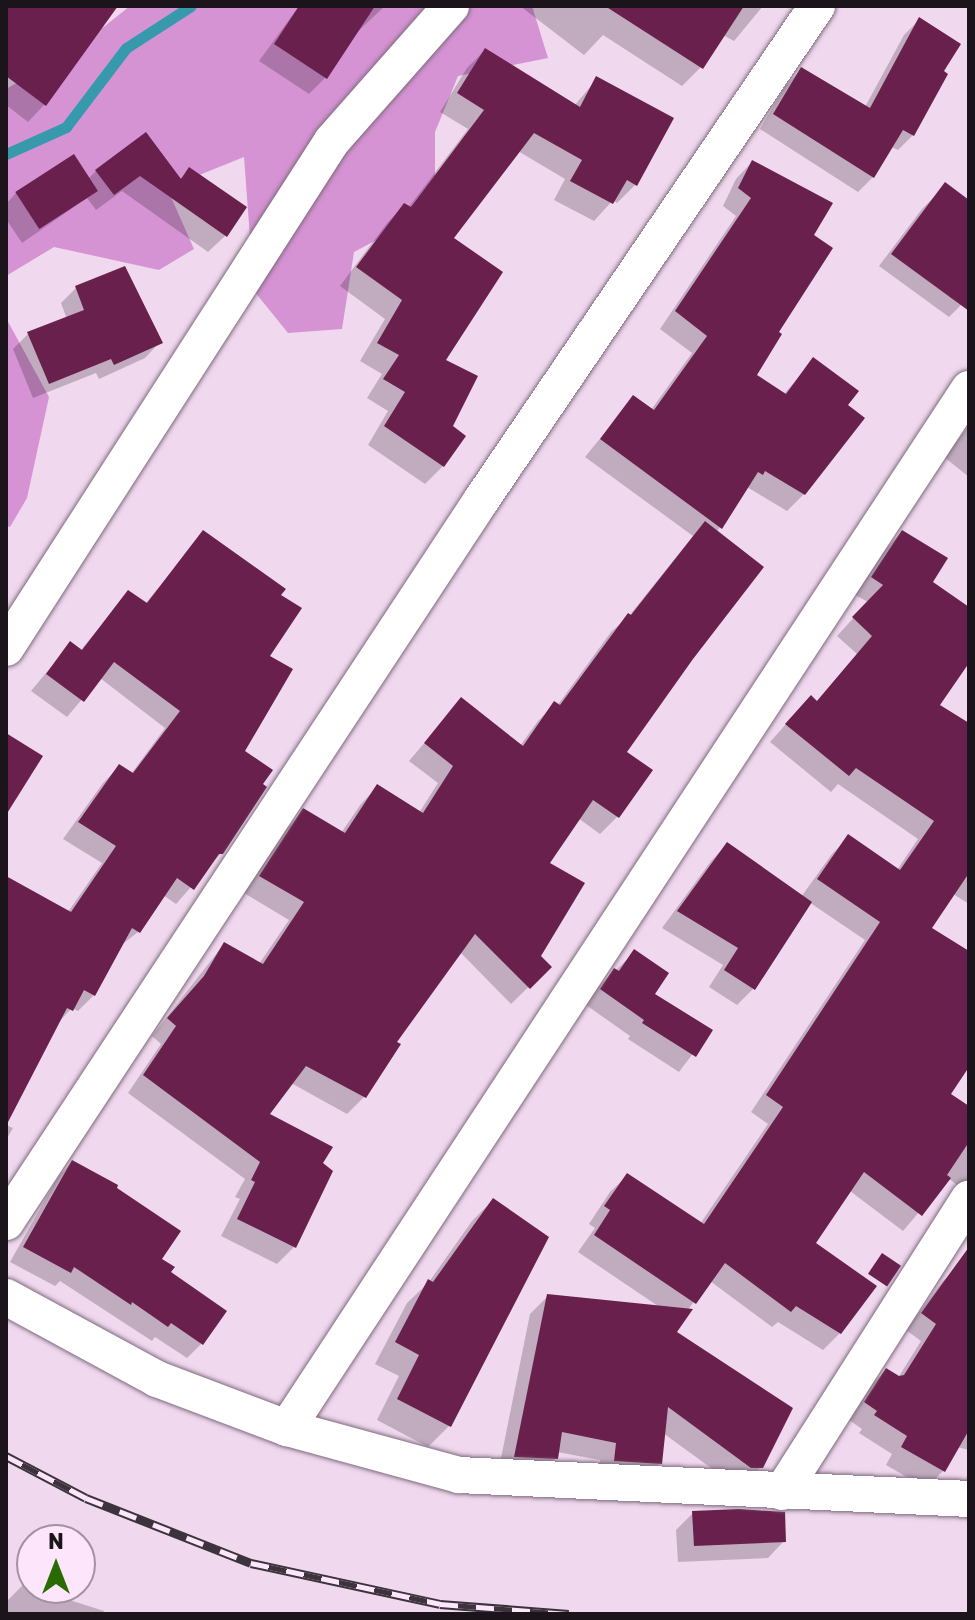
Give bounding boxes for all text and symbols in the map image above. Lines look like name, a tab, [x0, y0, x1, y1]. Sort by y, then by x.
north arrow	[16, 1524, 96, 1604]
text: N	[48, 1528, 64, 1555]

